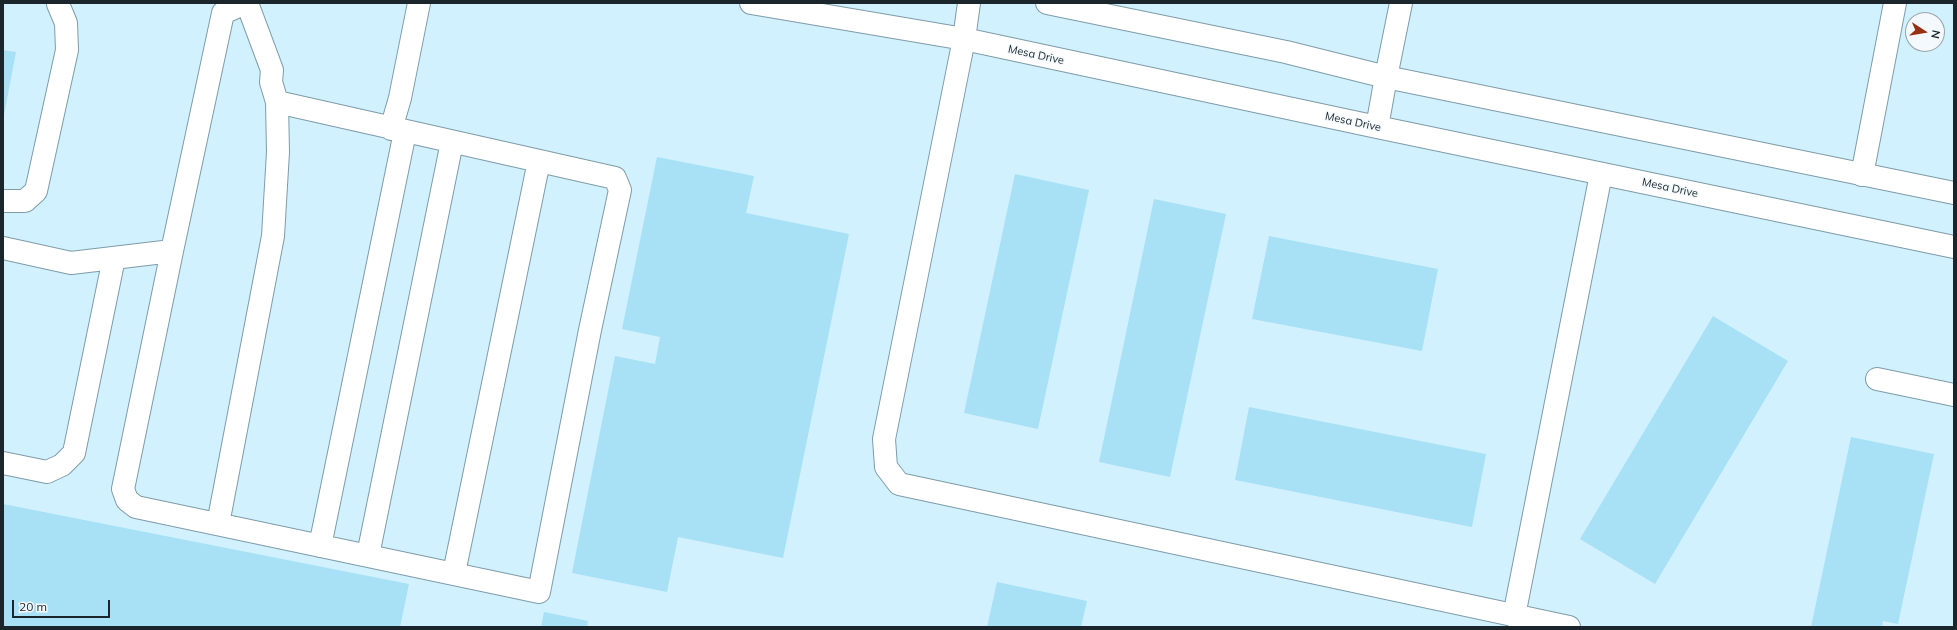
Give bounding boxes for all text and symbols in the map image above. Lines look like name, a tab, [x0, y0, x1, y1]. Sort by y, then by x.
north arrow	[1905, 12, 1945, 52]
text: N	[1928, 29, 1943, 40]
street label: Mesa Drive	[1007, 43, 1065, 67]
street label: Mesa Drive	[1324, 110, 1382, 134]
street label: Mesa Drive	[1641, 176, 1699, 200]
scale bar	[14, 592, 112, 618]
text: 20 m	[19, 599, 47, 614]

